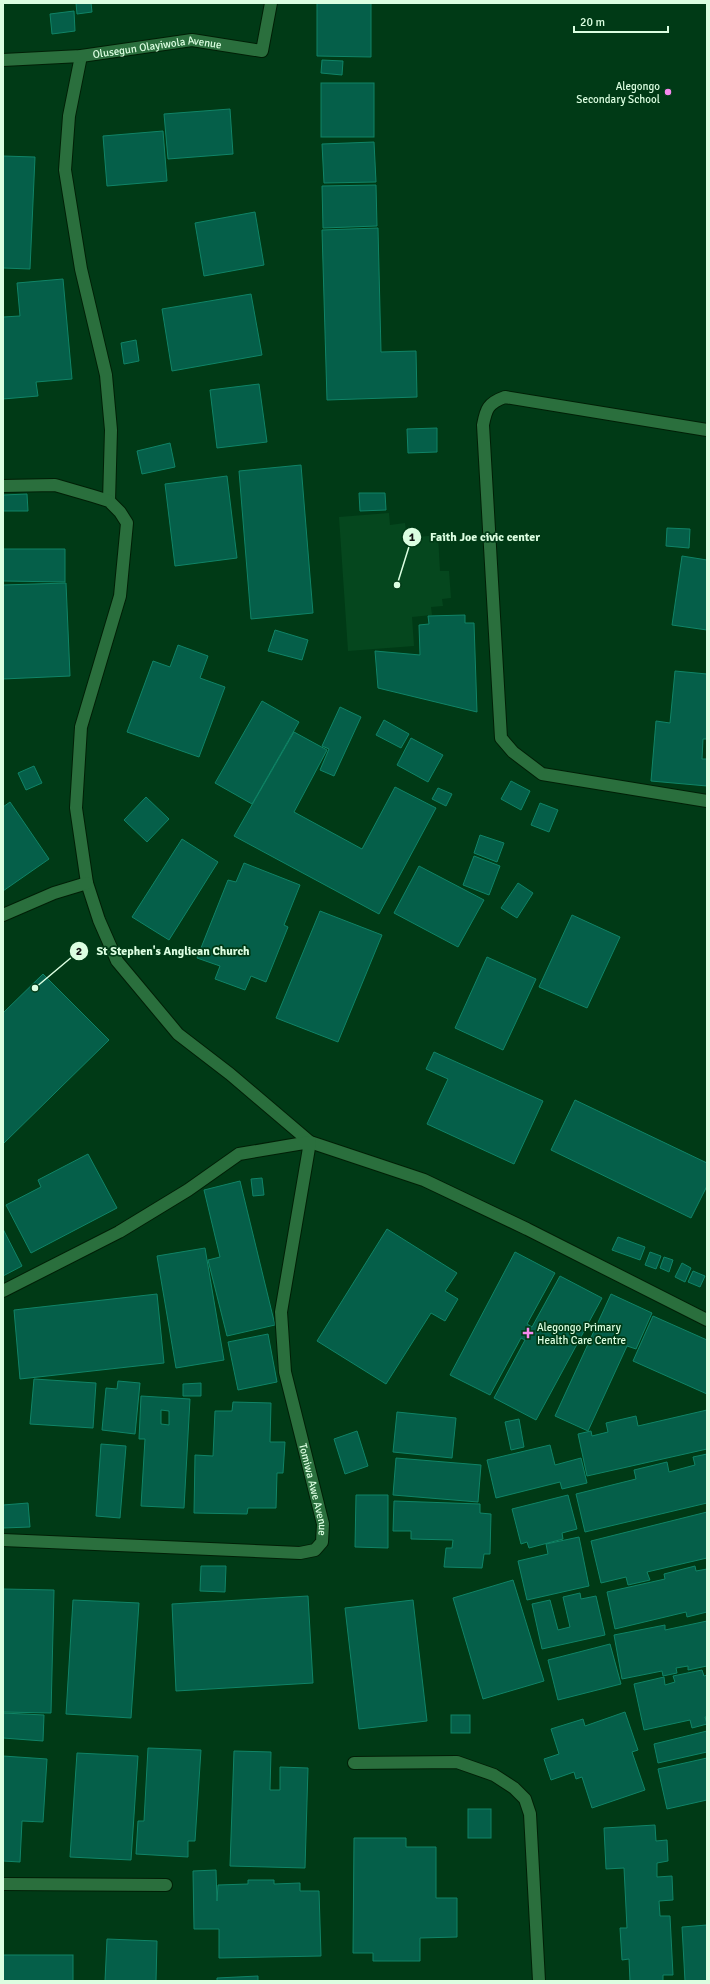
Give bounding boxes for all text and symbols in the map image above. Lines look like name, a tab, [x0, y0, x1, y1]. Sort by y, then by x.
scale bar	[574, 8, 668, 34]
text: 20 m	[580, 15, 605, 30]
street label: Olusegun Olayiwola Avenue	[92, 34, 222, 61]
place label: Alegongo Secondary School	[576, 80, 660, 106]
marker: Alegongo Secondary School	[663, 87, 673, 97]
callout: Faith Joe civic center	[402, 525, 548, 549]
text: 1	[409, 530, 416, 545]
text: Faith Joe civic center	[430, 530, 540, 545]
callout: St Stephen's Anglican Church	[69, 939, 258, 963]
text: 2	[76, 944, 82, 959]
text: St Stephen's Anglican Church	[96, 944, 250, 959]
place label: Alegongo Primary Health Care Centre	[537, 1321, 626, 1347]
marker: Alegongo Primary Health Care Centre	[522, 1327, 534, 1339]
street label: Tomiwa Awe Avenue	[296, 1442, 329, 1536]

